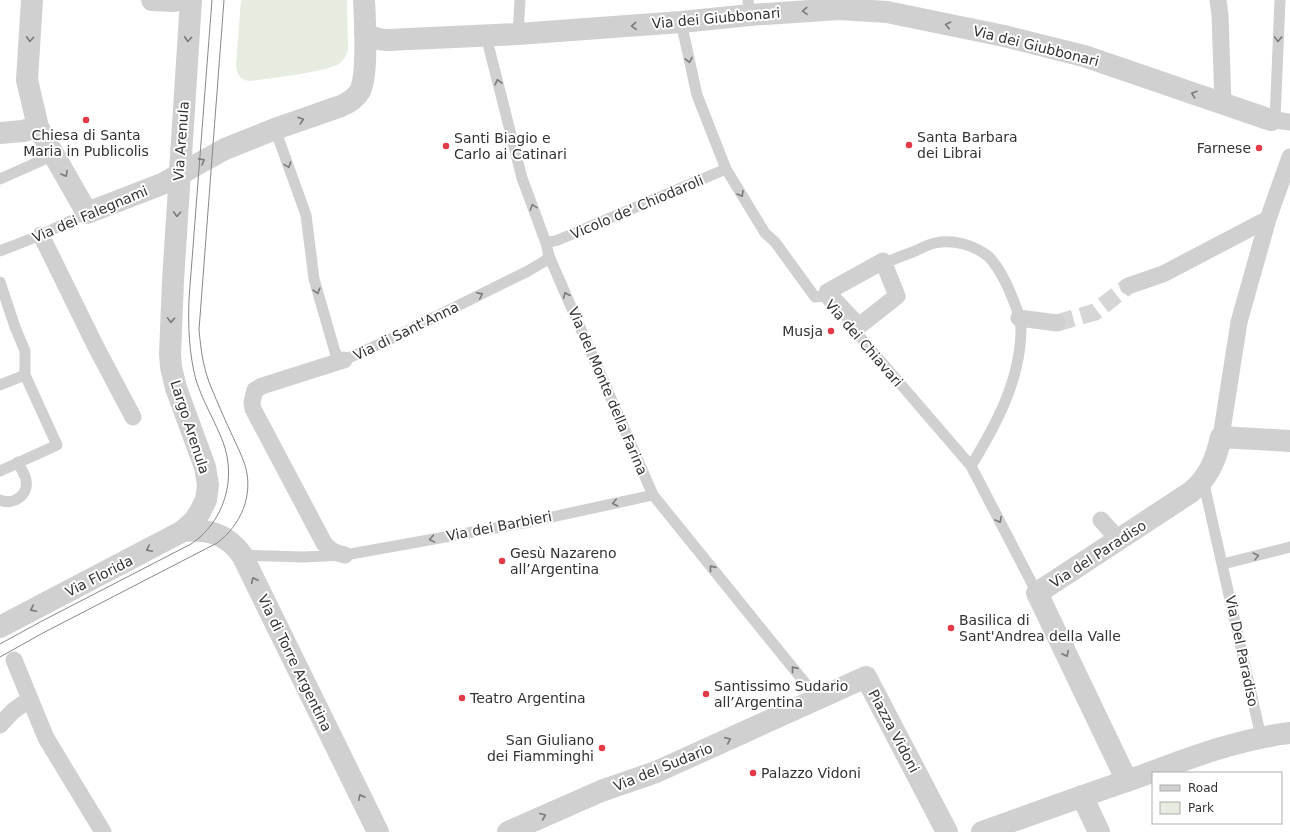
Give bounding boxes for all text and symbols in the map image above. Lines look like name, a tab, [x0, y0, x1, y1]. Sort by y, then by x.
street label: Via dei Giubbonari	[651, 4, 781, 32]
one-way arrow	[802, 6, 808, 15]
one-way arrow	[631, 21, 637, 30]
one-way arrow	[945, 21, 951, 29]
street label: Via dei Giubbonari	[971, 23, 1101, 69]
one-way arrow	[25, 36, 34, 42]
one-way arrow	[183, 36, 192, 42]
one-way arrow	[1274, 36, 1282, 42]
one-way arrow	[685, 57, 693, 64]
one-way arrow	[494, 78, 503, 85]
one-way arrow	[1191, 90, 1198, 99]
street label: Via Arenula	[170, 101, 192, 181]
marker: Chiesa di Santa Maria in Publicolis	[81, 115, 91, 125]
one-way arrow	[297, 116, 304, 125]
place label: Chiesa di Santa Maria in Publicolis	[23, 127, 149, 159]
place label: Santa Barbara dei Librai	[917, 129, 1018, 161]
place label: Santi Biagio e Carlo ai Catinari	[454, 130, 567, 162]
marker: Santa Barbara dei Librai	[904, 140, 914, 150]
place label: Farnese	[1197, 140, 1251, 156]
marker: Santi Biagio e Carlo ai Catinari	[441, 141, 451, 151]
marker: Farnese	[1254, 143, 1264, 153]
one-way arrow	[198, 159, 205, 166]
one-way arrow	[283, 162, 292, 169]
one-way arrow	[61, 170, 68, 178]
street label: Vicolo de' Chiodaroli	[568, 172, 706, 242]
street label: Via dei Falegnami	[30, 182, 150, 246]
one-way arrow	[737, 190, 744, 197]
one-way arrow	[529, 203, 537, 210]
one-way arrow	[172, 211, 181, 217]
one-way arrow	[312, 287, 321, 294]
one-way arrow	[563, 291, 571, 299]
one-way arrow	[476, 292, 483, 300]
street label: Via dei Chiavari	[822, 296, 906, 390]
street label: Via di Sant'Anna	[351, 299, 461, 363]
street label: Via del Monte della Farina	[565, 305, 651, 477]
one-way arrow	[167, 317, 176, 323]
place label: Musja	[782, 323, 823, 339]
marker: Musja	[826, 326, 836, 336]
street label: Largo Arenula	[167, 378, 213, 476]
one-way arrow	[611, 499, 618, 507]
street label: Via dei Barbieri	[445, 508, 553, 544]
one-way arrow	[994, 516, 1002, 523]
street label: Via del Paradiso	[1047, 517, 1149, 591]
one-way arrow	[429, 534, 435, 543]
one-way arrow	[146, 545, 153, 552]
place label: Gesù Nazareno all’Argentina	[510, 545, 617, 577]
street label: Via Florida	[62, 552, 136, 600]
one-way arrow	[1253, 552, 1259, 560]
marker: Gesù Nazareno all’Argentina	[497, 556, 507, 566]
one-way arrow	[709, 565, 716, 573]
one-way arrow	[251, 576, 259, 584]
street label: Via di Torre Argentina	[255, 592, 335, 734]
street label: Via Del Paradiso	[1222, 594, 1262, 708]
one-way arrow	[30, 605, 38, 612]
place label: Basilica di Sant'Andrea della Valle	[959, 612, 1121, 644]
marker: Basilica di Sant'Andrea della Valle	[946, 623, 956, 633]
one-way arrow	[1062, 649, 1069, 657]
one-way arrow	[791, 667, 798, 674]
place label: Santissimo Sudario all’Argentina	[714, 678, 848, 710]
street label: Piazza Vidoni	[865, 687, 923, 775]
marker: Santissimo Sudario all’Argentina	[701, 689, 711, 699]
place label: Teatro Argentina	[469, 690, 586, 706]
marker: Teatro Argentina	[457, 693, 467, 703]
place label: San Giuliano dei Fiamminghi	[487, 732, 594, 764]
one-way arrow	[724, 737, 731, 745]
street label: Via del Sudario	[611, 740, 715, 794]
marker: San Giuliano dei Fiamminghi	[597, 743, 607, 753]
place label: Palazzo Vidoni	[761, 765, 861, 781]
marker: Palazzo Vidoni	[748, 768, 758, 778]
legend	[1152, 772, 1282, 824]
text: Road	[1188, 781, 1218, 795]
one-way arrow	[358, 794, 366, 801]
text: Park	[1188, 801, 1214, 815]
one-way arrow	[540, 813, 547, 821]

